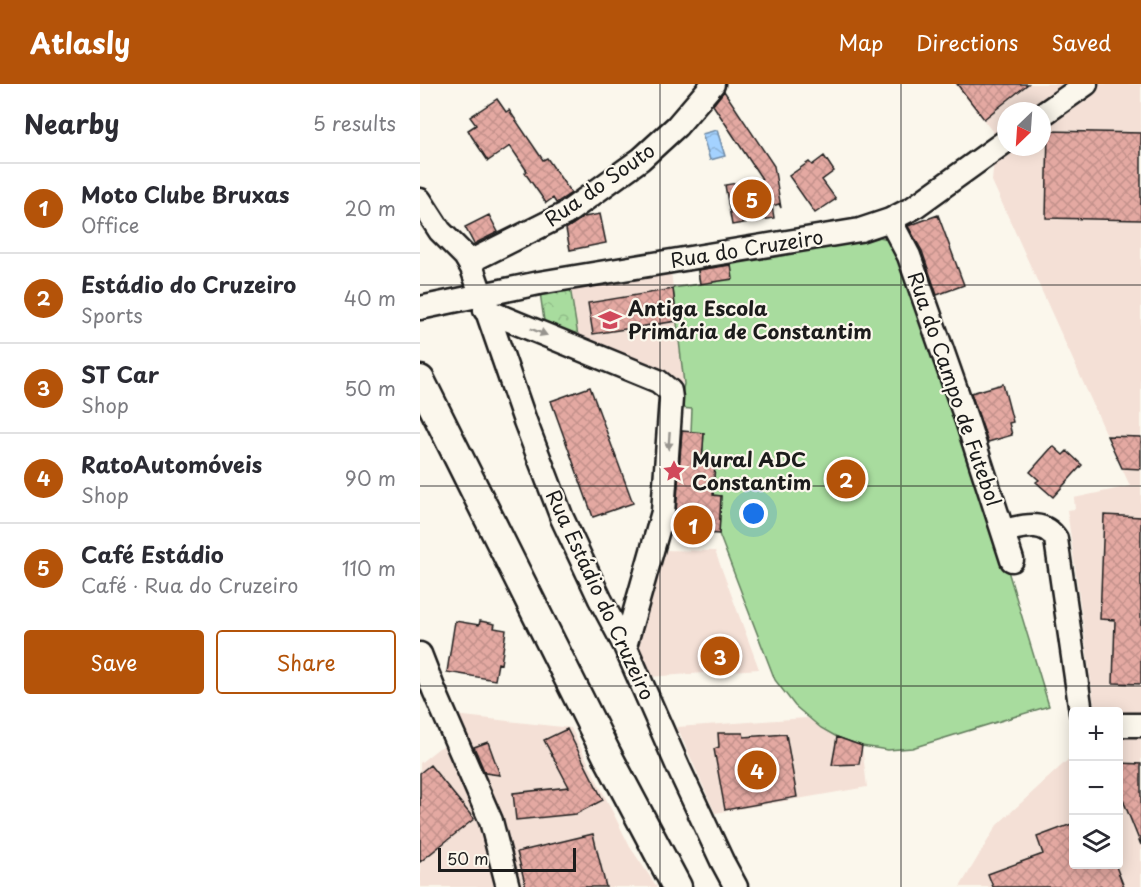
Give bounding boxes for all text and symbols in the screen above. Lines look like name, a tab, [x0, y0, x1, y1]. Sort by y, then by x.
text: Atlasly	[30, 21, 130, 64]
text: Map	[838, 26, 883, 58]
text: Directions	[916, 26, 1018, 58]
text: Saved	[1051, 26, 1111, 58]
north arrow	[997, 102, 1051, 156]
text: Nearby	[24, 104, 119, 143]
text: 5 results	[313, 108, 396, 138]
street label: Rua do Souto	[538, 135, 661, 233]
pin: 5	[732, 176, 772, 222]
text: Moto Clube Bruxas	[81, 177, 290, 210]
text: 1	[39, 193, 48, 223]
text: 20 m	[344, 193, 396, 223]
text: Office	[81, 210, 139, 240]
street label: Rua do Cruzeiro	[668, 221, 825, 275]
text: Estádio do Cruzeiro	[81, 267, 296, 300]
street label: Rua do Campo de Futebol	[901, 267, 1009, 510]
text: 2	[36, 283, 51, 313]
text: 40 m	[344, 283, 396, 313]
place label: Antiga Escola Primária de Constantim	[628, 293, 872, 346]
text: Sports	[81, 300, 143, 330]
school or university icon: Antiga Escola Primária de Constantim	[597, 307, 623, 333]
one-way arrow	[531, 327, 549, 337]
text: ST Car	[81, 357, 159, 390]
text: 3	[37, 373, 50, 403]
text: 50 m	[344, 373, 396, 403]
text: Shop	[81, 390, 129, 420]
one-way arrow	[664, 432, 673, 451]
place label: Mural ADC Constantim	[692, 444, 811, 497]
text: RatoAutomóveis	[81, 447, 262, 480]
pin: 2	[826, 456, 866, 502]
place icon: Mural ADC Constantim	[661, 458, 687, 484]
text: 4	[37, 463, 50, 493]
text: 90 m	[345, 463, 396, 493]
text: Shop	[81, 480, 129, 510]
street label: Rua Estádio do Cruzeiro	[539, 484, 663, 705]
your location	[739, 499, 768, 528]
pin: 1	[674, 502, 712, 548]
text: Café Estádio	[81, 537, 224, 570]
text: 5	[37, 553, 50, 583]
text: 110 m	[342, 553, 396, 583]
text: Café · Rua do Cruzeiro	[81, 570, 298, 600]
button: Save	[24, 630, 204, 694]
button: Share	[216, 630, 396, 694]
pin: 3	[700, 634, 740, 678]
map controls	[1069, 707, 1123, 869]
button: +	[1069, 707, 1123, 761]
pin: 4	[738, 748, 776, 792]
button: −	[1069, 761, 1123, 815]
button: layers	[1069, 815, 1123, 869]
scale bar	[438, 845, 576, 872]
text: 50 m	[447, 846, 488, 870]

